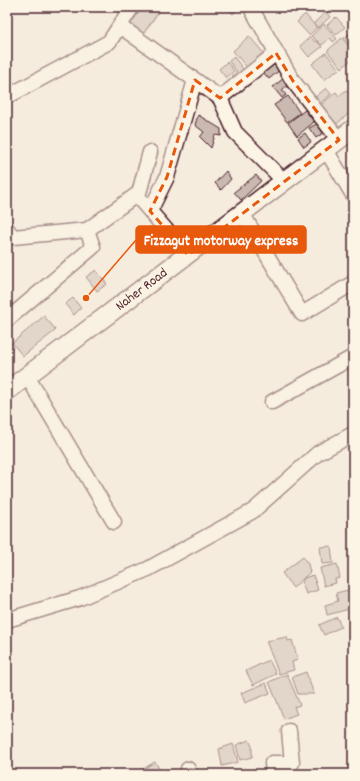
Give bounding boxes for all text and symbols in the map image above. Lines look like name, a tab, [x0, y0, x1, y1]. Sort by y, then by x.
callout: Fizzagut motorway express	[136, 226, 306, 253]
text: Fizzagut motorway express	[144, 231, 298, 253]
street label: Naher Road	[112, 264, 172, 316]

